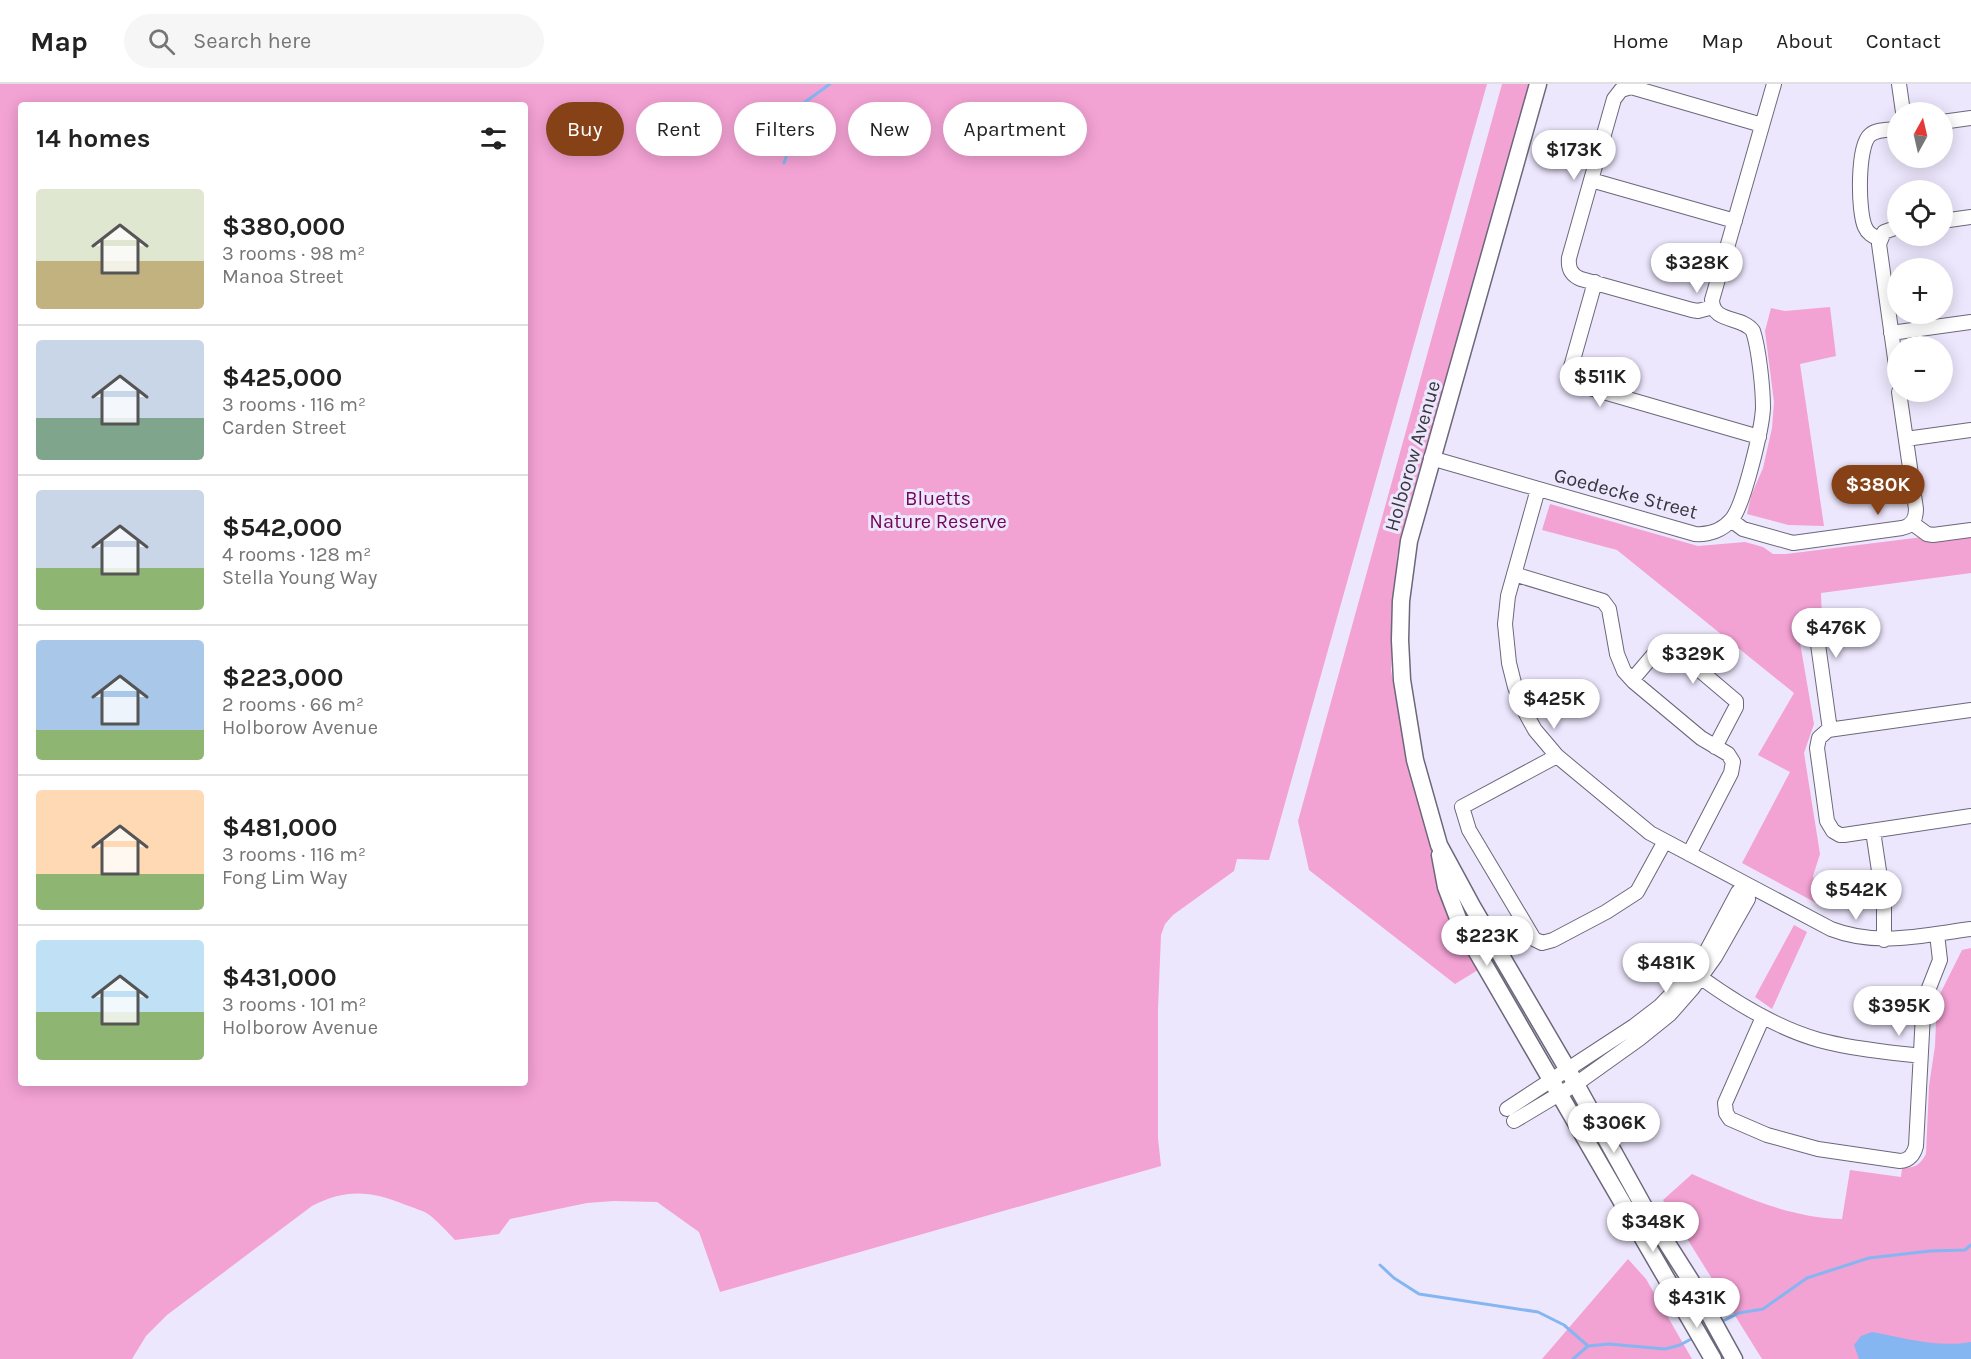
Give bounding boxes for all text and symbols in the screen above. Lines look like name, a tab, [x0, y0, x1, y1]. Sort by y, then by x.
search box	[124, 14, 544, 68]
text: Map	[30, 25, 88, 58]
icon: search	[145, 25, 178, 58]
text: Search here	[193, 28, 311, 54]
text: Home	[1613, 29, 1669, 53]
text: Map	[1702, 29, 1743, 53]
text: About	[1776, 29, 1833, 53]
text: Contact	[1866, 29, 1941, 53]
chip: Buy	[546, 102, 624, 156]
chip: Rent	[636, 102, 722, 156]
chip: Filters	[734, 102, 836, 156]
chip: New	[848, 102, 931, 156]
chip: Apartment	[943, 102, 1087, 156]
north arrow	[1887, 102, 1953, 168]
map controls	[1887, 102, 1953, 402]
icon: filters	[477, 122, 510, 155]
text: 14 homes	[36, 123, 150, 154]
pin: $173K	[1532, 130, 1616, 181]
text: $173K	[1546, 138, 1602, 161]
button: locate	[1887, 180, 1953, 246]
text: $380,000	[222, 211, 345, 242]
icon: home	[84, 213, 156, 285]
text: 3 rooms · 98 m²	[222, 242, 365, 265]
pin: $328K	[1655, 243, 1739, 294]
text: $328K	[1665, 251, 1729, 274]
button: +	[1887, 258, 1953, 324]
text: Manoa Street	[222, 265, 344, 288]
button: −	[1887, 336, 1953, 402]
pin: $511K	[1558, 357, 1642, 408]
text: $425,000	[222, 362, 342, 393]
icon: home	[84, 364, 156, 436]
text: $511K	[1574, 365, 1626, 388]
street label: Holborow Avenue	[1380, 378, 1445, 534]
text: 3 rooms · 116 m²	[222, 393, 366, 416]
text: Carden Street	[222, 416, 346, 439]
street label: Goedecke Street	[1552, 463, 1701, 524]
pin: $380K	[1836, 465, 1920, 516]
text: $380K	[1846, 473, 1910, 496]
park label: Bluetts Nature Reserve	[869, 487, 1007, 533]
text: $542,000	[222, 512, 342, 543]
icon: home	[84, 514, 156, 586]
text: 4 rooms · 128 m²	[222, 543, 371, 566]
text: Stella Young Way	[222, 566, 377, 589]
pin: $476K	[1794, 608, 1878, 659]
text: $476K	[1806, 616, 1866, 639]
pin: $329K	[1651, 634, 1735, 685]
text: $329K	[1661, 642, 1725, 665]
text: $223,000	[222, 662, 343, 693]
icon: home	[84, 664, 156, 736]
pin: $425K	[1512, 679, 1596, 730]
text: $425K	[1523, 687, 1585, 710]
text: 2 rooms · 66 m²	[222, 693, 364, 716]
text: Holborow Avenue	[222, 716, 378, 739]
text: $481,000	[222, 812, 337, 843]
icon: home	[84, 814, 156, 886]
text: 3 rooms · 116 m²	[222, 843, 366, 866]
text: Fong Lim Way	[222, 866, 347, 889]
pin: $542K	[1814, 870, 1898, 921]
text: $542K	[1825, 878, 1887, 901]
pin: $223K	[1445, 916, 1529, 967]
text: $223K	[1455, 924, 1519, 947]
pin: $481K	[1624, 943, 1708, 994]
text: $481K	[1637, 951, 1695, 974]
text: $431,000	[222, 962, 337, 993]
icon: home	[84, 964, 156, 1036]
pin: $395K	[1857, 986, 1941, 1037]
text: 3 rooms · 101 m²	[222, 993, 367, 1016]
text: $395K	[1867, 994, 1931, 1017]
text: Holborow Avenue	[222, 1016, 378, 1039]
pin: $306K	[1572, 1103, 1656, 1154]
text: $306K	[1582, 1111, 1646, 1134]
pin: $348K	[1611, 1202, 1695, 1253]
text: $348K	[1621, 1210, 1685, 1233]
pin: $431K	[1655, 1278, 1739, 1329]
text: $431K	[1668, 1286, 1726, 1309]

